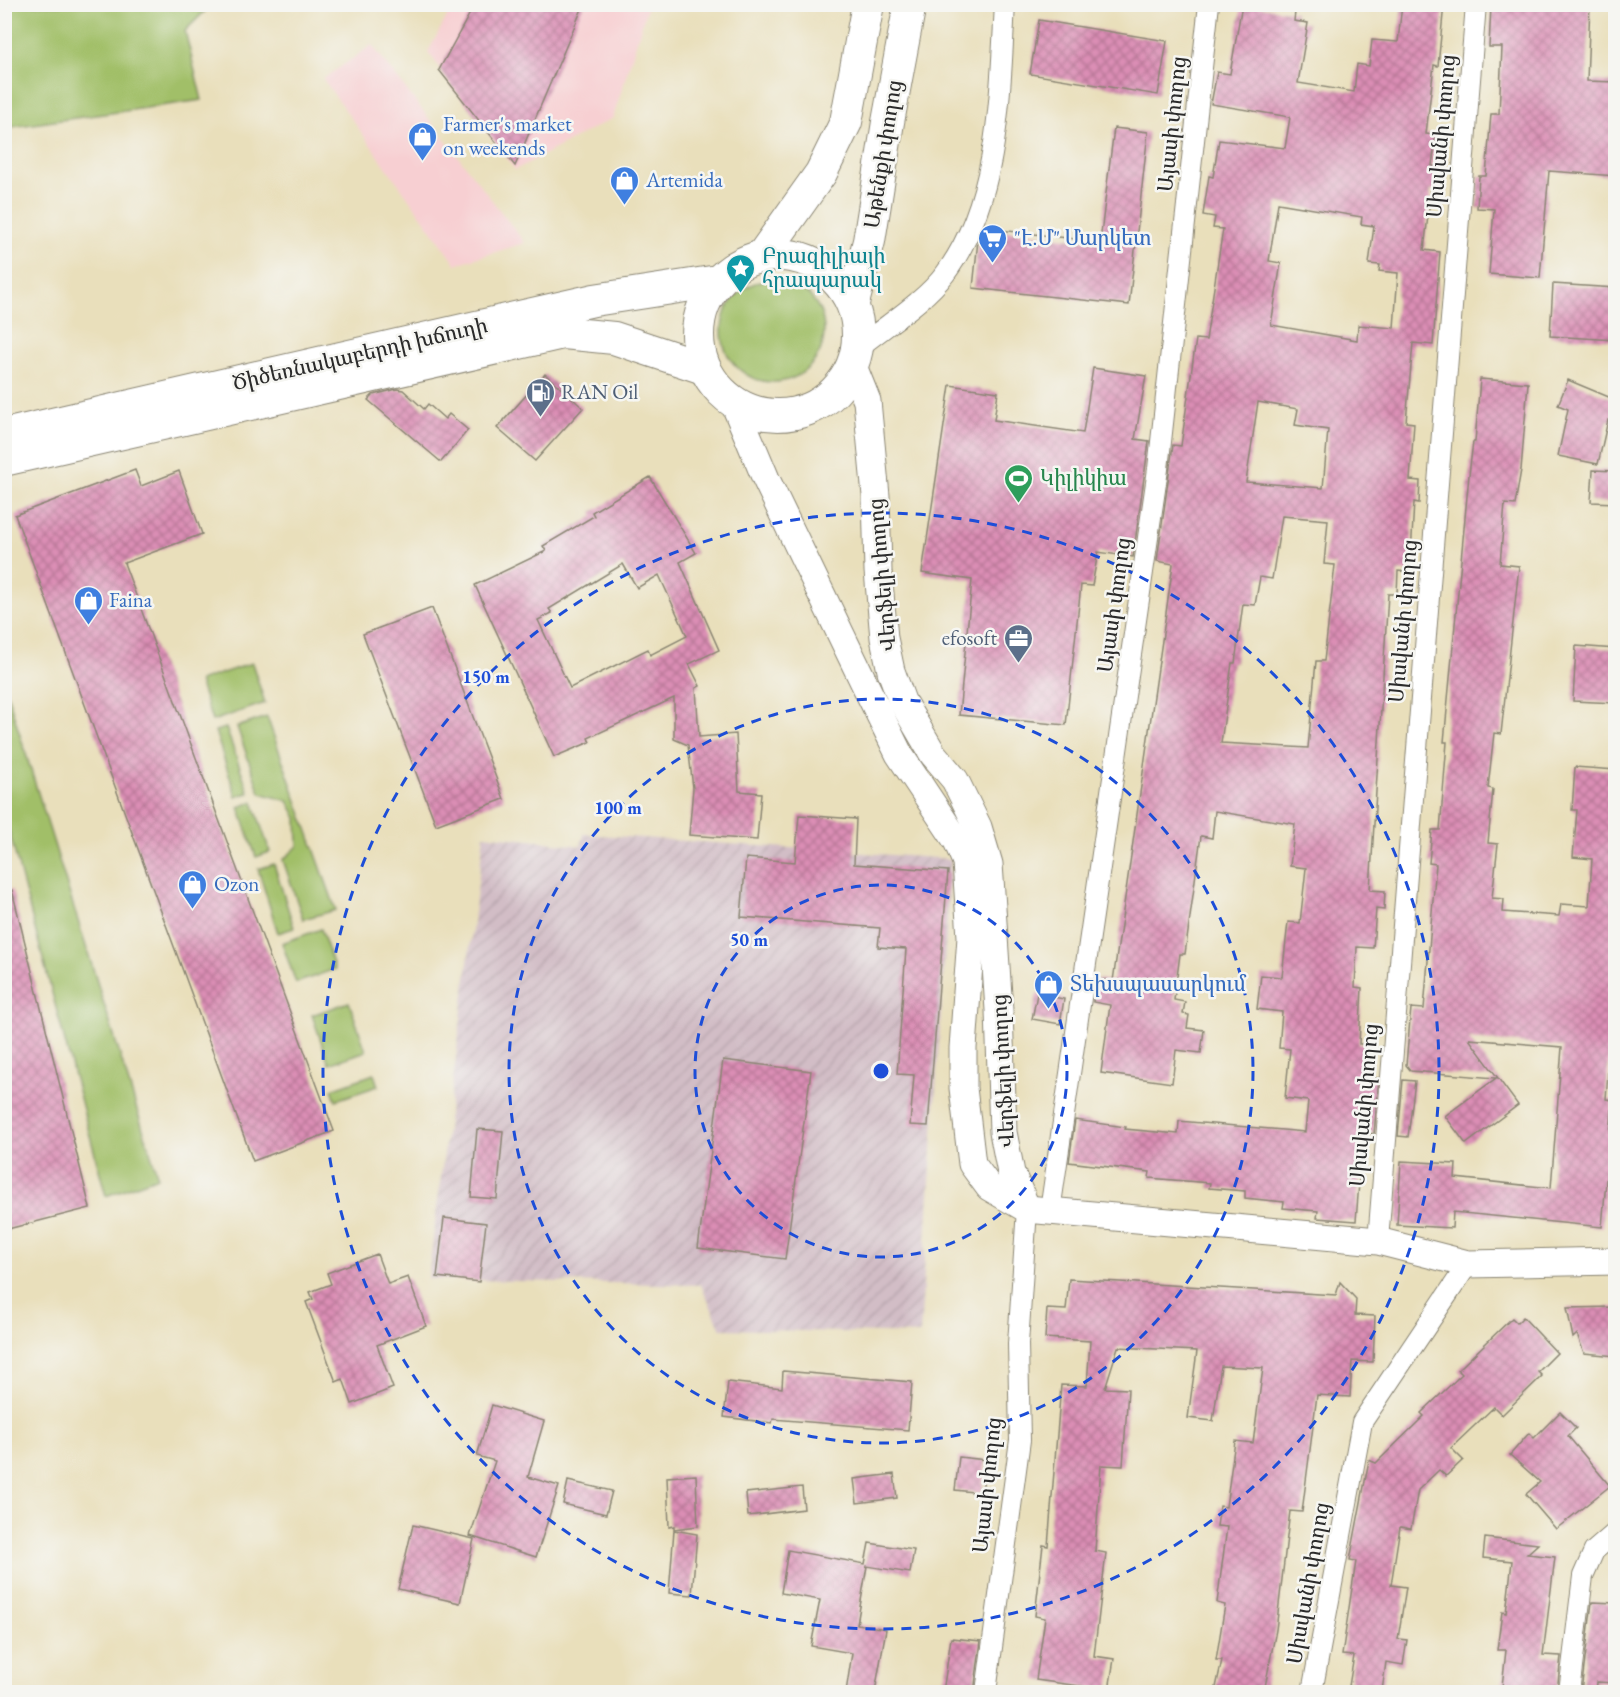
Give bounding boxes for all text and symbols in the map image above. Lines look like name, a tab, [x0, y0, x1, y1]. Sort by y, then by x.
street label: Սիսվանի փողոց	[1420, 53, 1461, 219]
street label: Այասի փողոց	[1151, 55, 1192, 193]
street label: Աթենքի փողոց	[857, 78, 908, 230]
place label: Farmer's market on weekends	[443, 110, 572, 161]
shop icon: Farmer's market on weekends	[406, 120, 438, 162]
shop icon: Artemida	[609, 164, 641, 206]
place label: Artemida	[645, 166, 723, 193]
supermarket icon: "Է.Մ" Մարկետ	[977, 222, 1009, 264]
place label: "Է.Մ" Մարկետ	[1014, 224, 1151, 251]
place label: Բրազիլիայի հրապարակ	[762, 242, 885, 293]
place icon: Բրազիլիայի հրապարակ	[725, 252, 757, 294]
street label: Ծիծեռնակաբերդի խճուղի	[230, 311, 490, 396]
fuel station icon: RAN Oil	[524, 376, 556, 418]
place label: RAN Oil	[561, 378, 638, 405]
sports icon: Կիլիկիա	[1003, 462, 1035, 504]
place label: Կիլիկիա	[1040, 464, 1127, 491]
street label: Վերֆելի փողոց	[861, 497, 902, 653]
street label: Այասի փողոց	[1091, 536, 1136, 674]
street label: Սիսվանի փողոց	[1382, 538, 1423, 704]
shop icon: Faina	[72, 584, 104, 626]
place label: Faina	[109, 586, 153, 613]
office icon: efosoft	[1002, 622, 1034, 664]
place label: efosoft	[942, 624, 997, 651]
text: 150 m	[462, 665, 510, 688]
text: 100 m	[594, 796, 642, 819]
shop icon: Ozon	[177, 868, 209, 910]
place label: Ozon	[214, 870, 259, 897]
text: 50 m	[730, 928, 768, 951]
shop icon: Տեխսպասարկում	[1033, 968, 1065, 1010]
place label: Տեխսպասարկում	[1070, 970, 1247, 997]
street label: Վերֆելի փողոց	[985, 993, 1020, 1149]
street label: Սիսվանի փողոց	[1343, 1022, 1384, 1188]
centre of rings	[871, 1061, 891, 1081]
street label: Այասի փողոց	[966, 1416, 1007, 1554]
street label: Սիսվանի փողոց	[1280, 1500, 1335, 1666]

